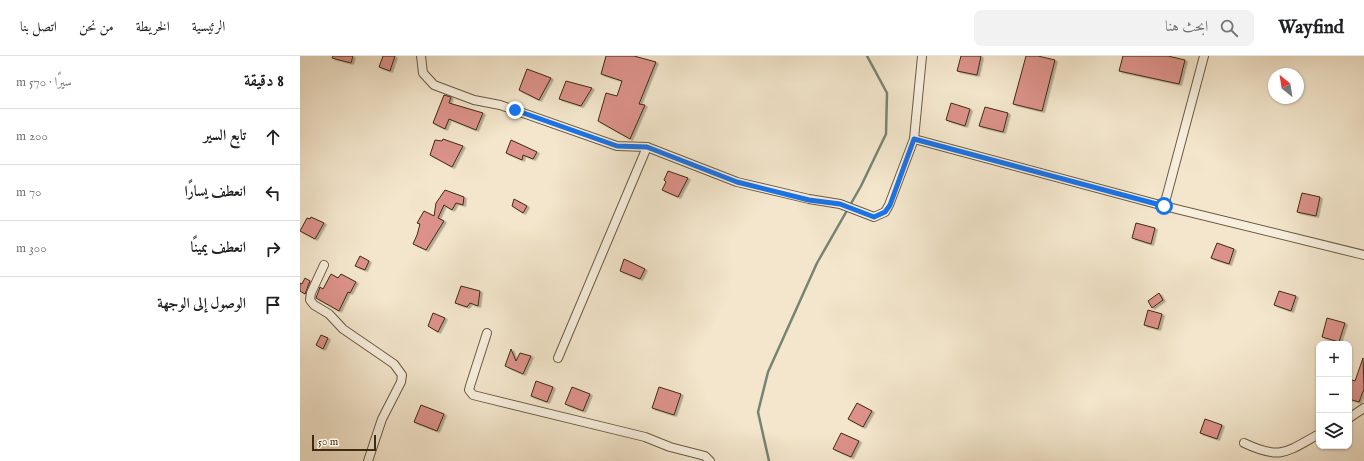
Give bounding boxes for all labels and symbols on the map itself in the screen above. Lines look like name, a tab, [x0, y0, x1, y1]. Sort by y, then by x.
north arrow	[1268, 68, 1304, 104]
route end	[506, 101, 524, 119]
route start	[1155, 197, 1173, 215]
scale bar	[312, 433, 376, 452]

